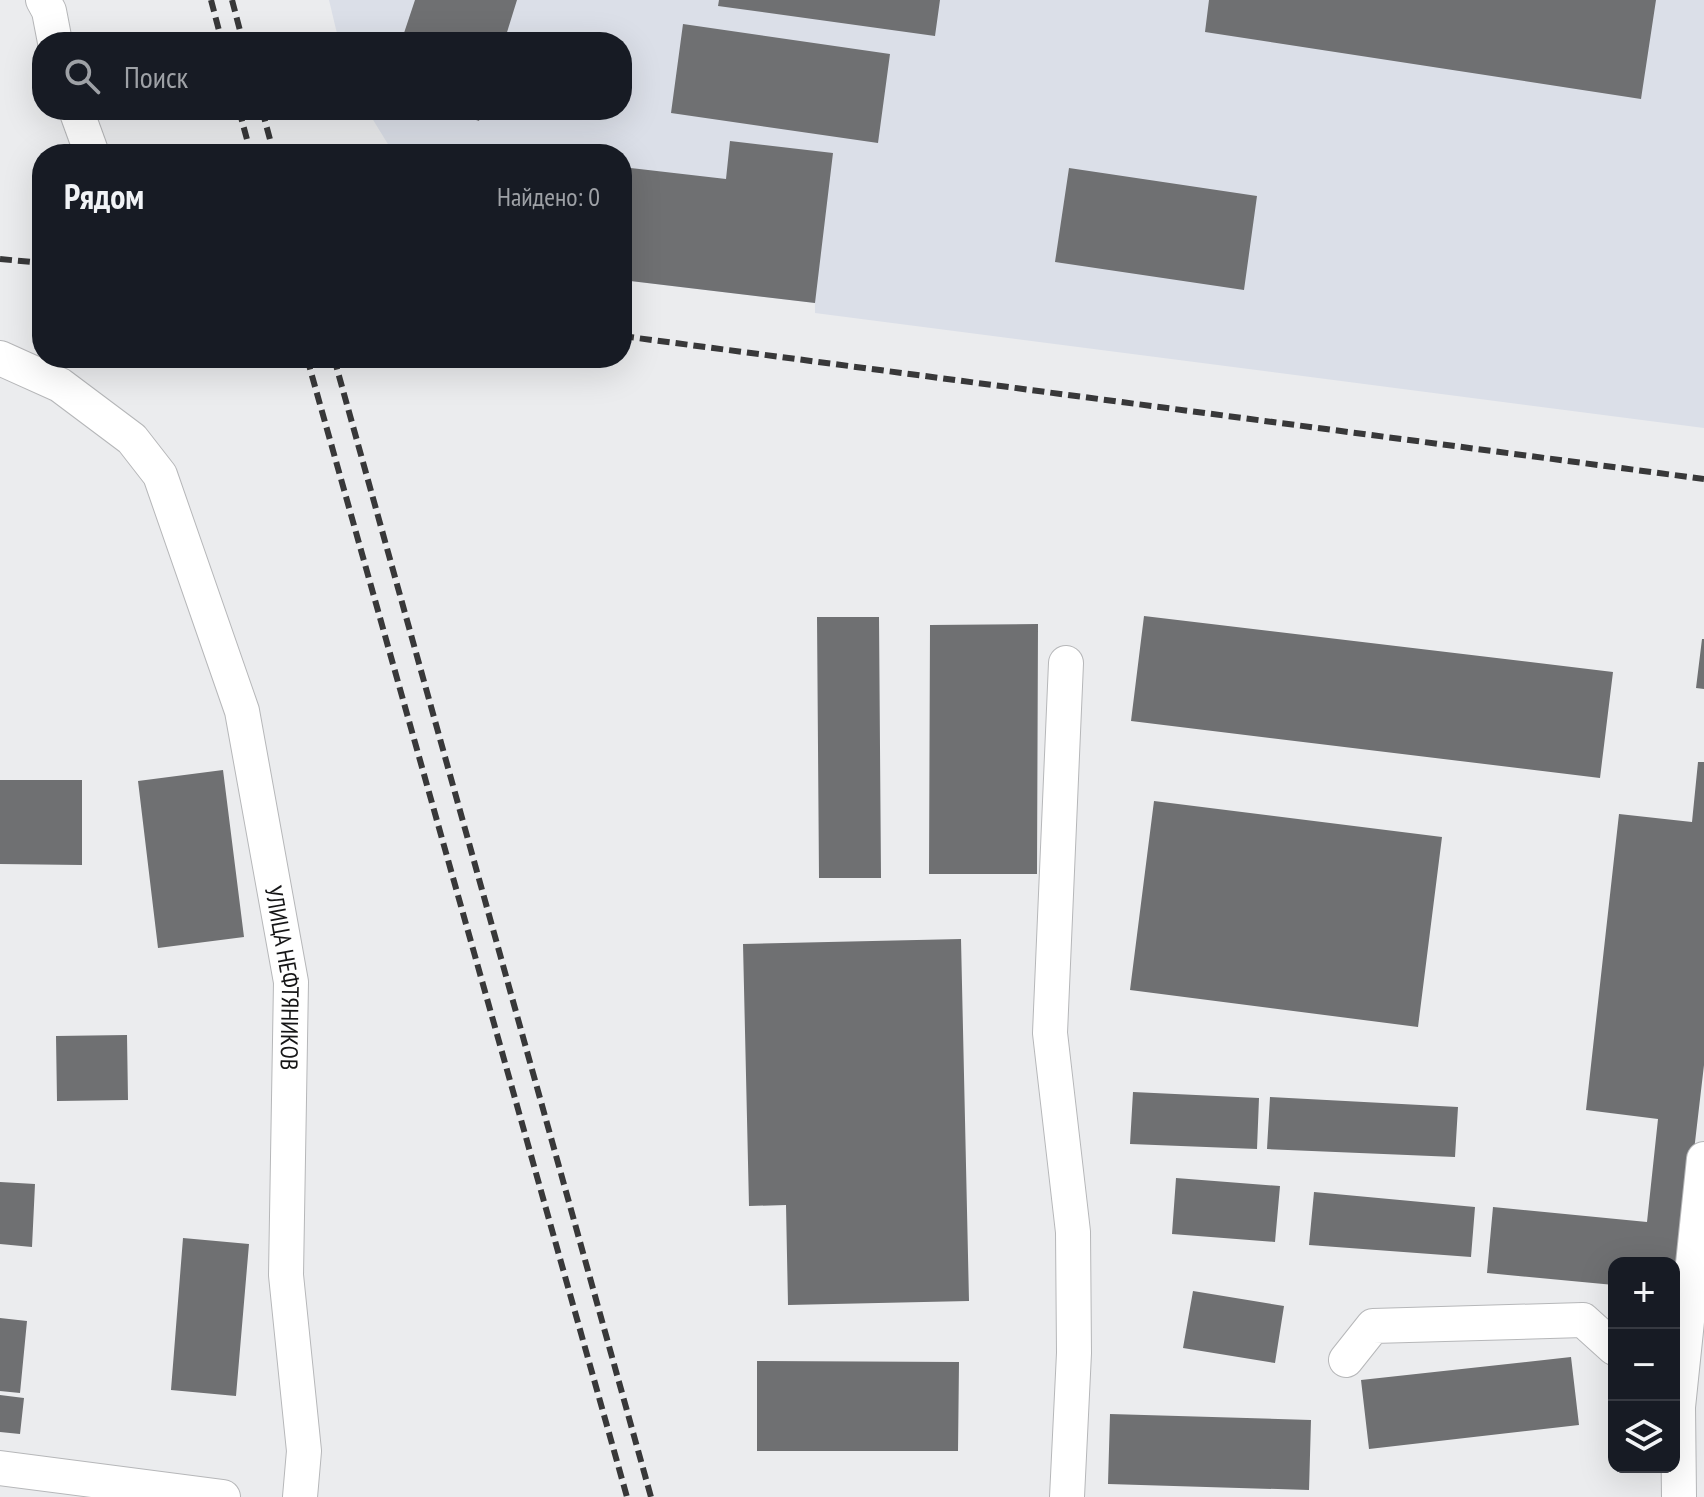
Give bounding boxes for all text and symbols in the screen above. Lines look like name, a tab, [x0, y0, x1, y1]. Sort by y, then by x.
search box	[32, 32, 632, 120]
icon: search	[60, 54, 104, 98]
text: Поиск	[124, 57, 188, 96]
text: Рядом	[64, 174, 144, 218]
text: Найдено: 0	[497, 180, 600, 213]
street label: УЛИЦА НЕФТЯНИКОВ	[258, 883, 307, 1070]
map controls	[1608, 1257, 1680, 1473]
button: +	[1608, 1257, 1680, 1329]
button: −	[1608, 1329, 1680, 1401]
button: layers	[1608, 1401, 1680, 1473]

